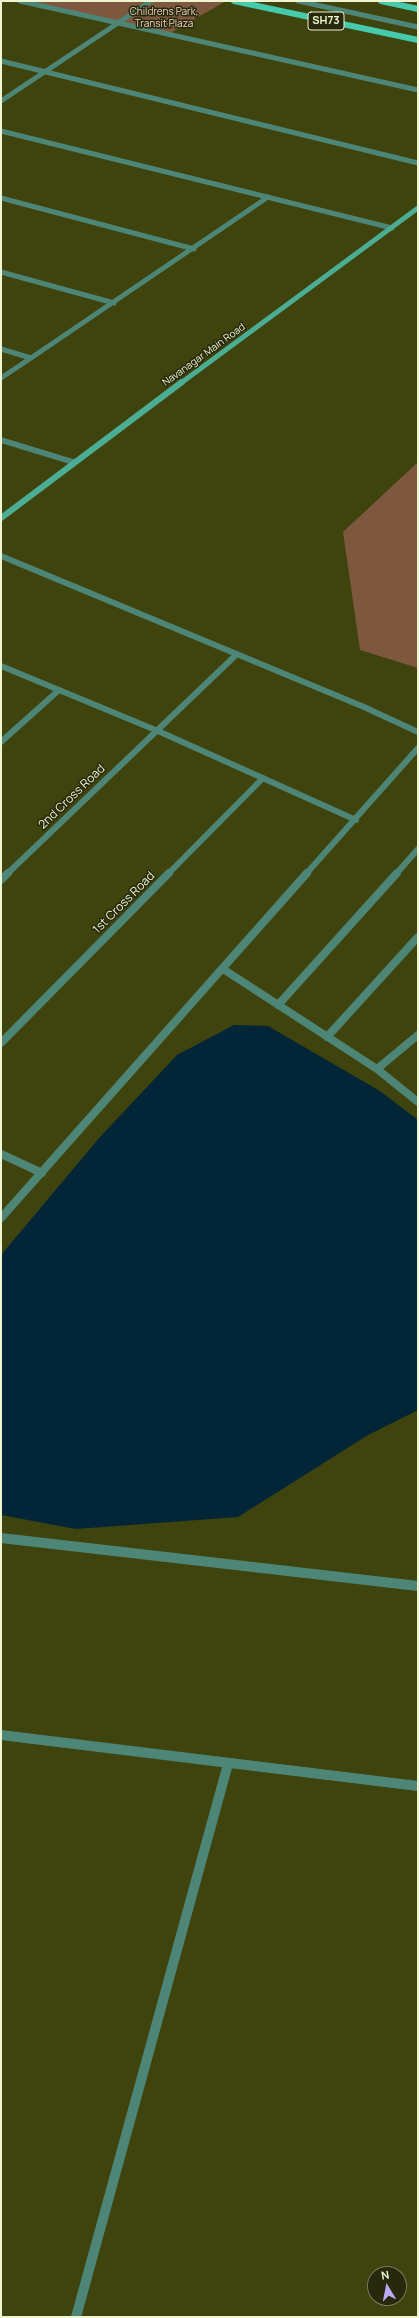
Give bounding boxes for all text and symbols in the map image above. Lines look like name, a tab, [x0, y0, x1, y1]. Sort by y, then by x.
park label: Childrens Park, Transit Plaza	[130, 6, 198, 30]
road number: SH73	[308, 12, 344, 30]
street label: Navanagar Main Road	[160, 321, 248, 389]
street label: 2nd Cross Road	[36, 762, 108, 832]
street label: 1st Cross Road	[90, 869, 158, 937]
north arrow	[367, 2266, 407, 2306]
text: N	[380, 2267, 390, 2283]

